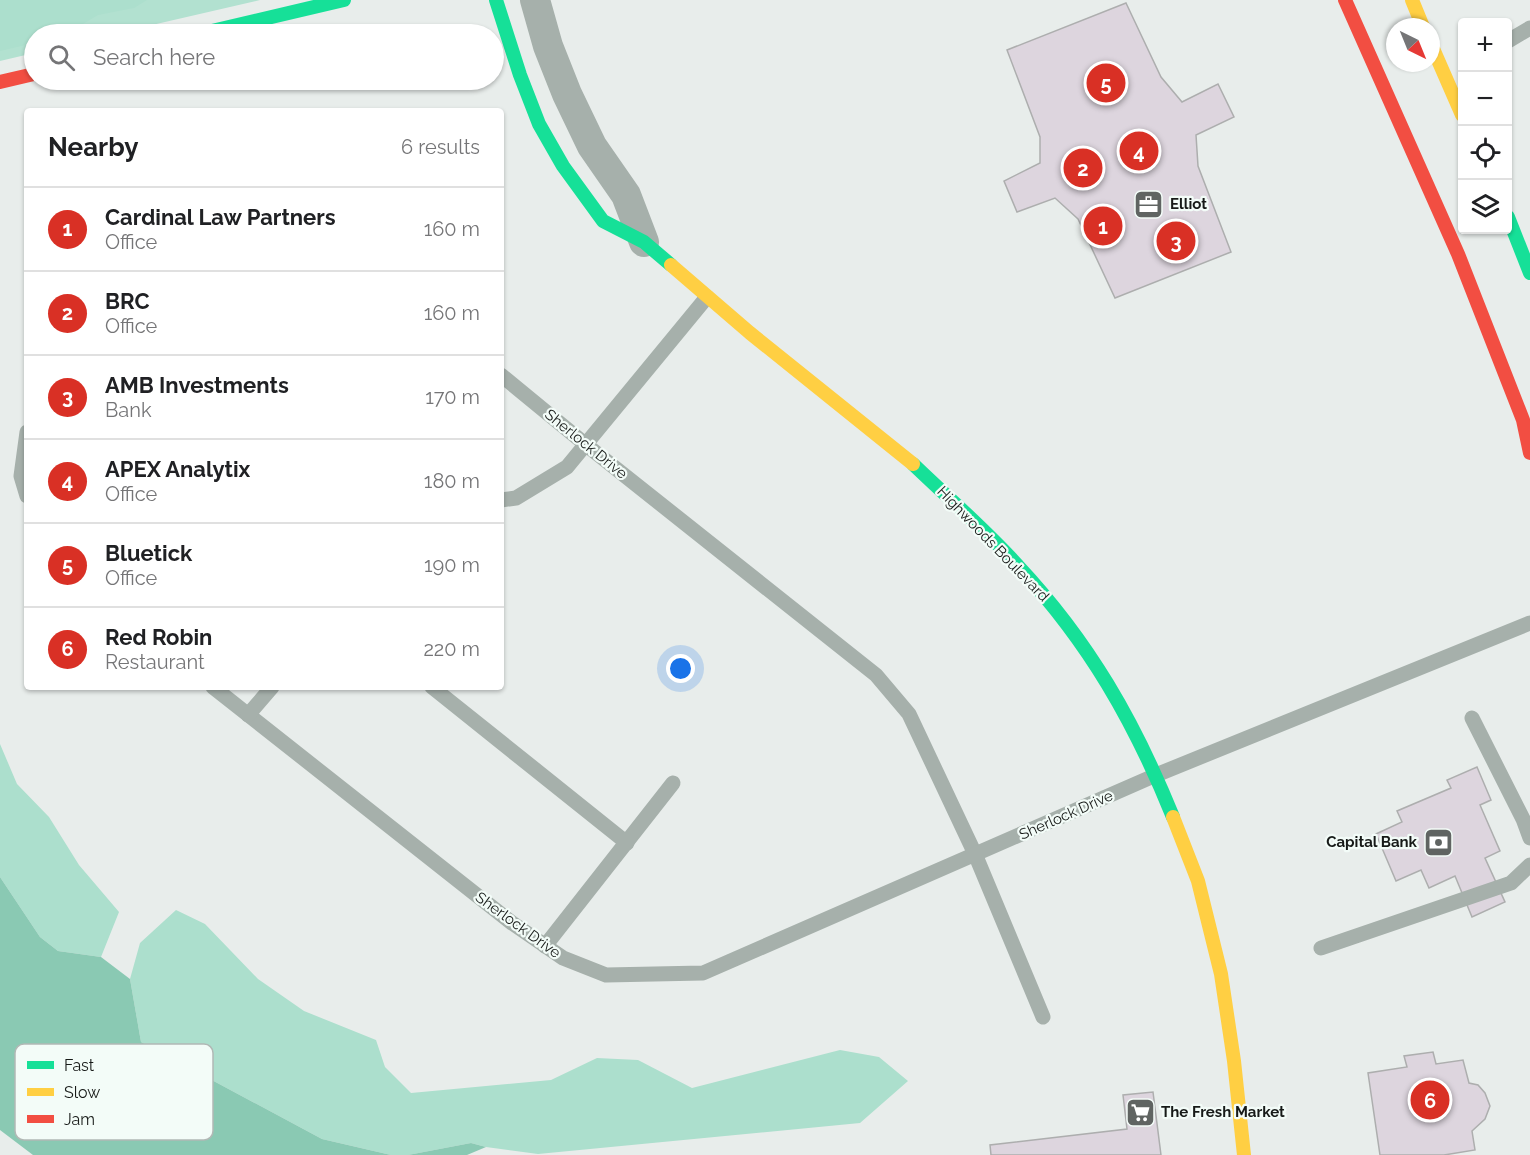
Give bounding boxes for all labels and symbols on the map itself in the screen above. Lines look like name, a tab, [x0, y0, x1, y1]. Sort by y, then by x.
north arrow	[1386, 18, 1440, 72]
pin: 5	[1086, 60, 1126, 106]
pin: 4	[1120, 128, 1158, 174]
pin: 2	[1064, 146, 1102, 190]
office icon: Elliot	[1133, 188, 1165, 220]
place label: Elliot	[1170, 195, 1207, 213]
pin: 1	[1084, 204, 1122, 248]
pin: 3	[1156, 218, 1196, 264]
street label: Sherlock Drive	[541, 405, 631, 483]
street label: Highwoods Boulevard	[933, 483, 1053, 605]
your location	[666, 654, 695, 683]
street label: Sherlock Drive	[1016, 786, 1116, 844]
bank icon: Capital Bank	[1422, 826, 1454, 858]
place label: Capital Bank	[1326, 833, 1418, 851]
street label: Sherlock Drive	[472, 888, 564, 962]
legend	[15, 1044, 213, 1140]
text: Fast	[64, 1056, 95, 1075]
pin: 6	[1410, 1078, 1450, 1122]
text: Slow	[64, 1083, 100, 1102]
supermarket icon: The Fresh Market	[1124, 1096, 1156, 1128]
place label: The Fresh Market	[1161, 1103, 1285, 1121]
text: Jam	[64, 1110, 95, 1129]

